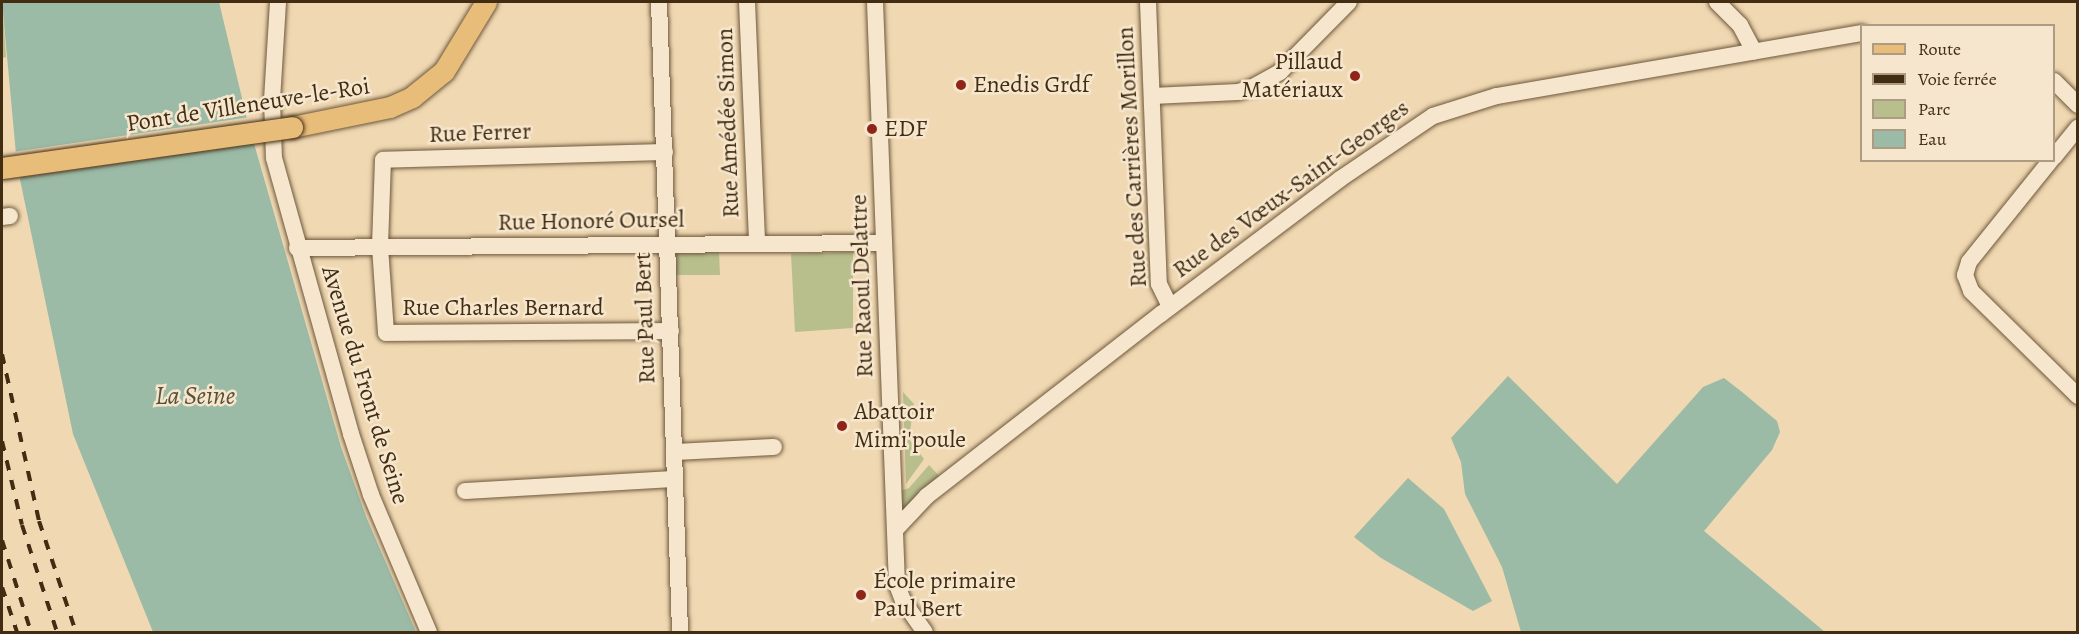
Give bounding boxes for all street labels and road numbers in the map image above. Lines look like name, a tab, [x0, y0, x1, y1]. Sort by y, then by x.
street label: Rue des Carrières Morillon	[1111, 26, 1153, 288]
street label: Rue Amédée Simon	[710, 27, 746, 219]
street label: Pont de Villeneuve-le-Roi	[124, 72, 372, 138]
street label: Rue des Vœux-Saint-Georges	[1167, 94, 1415, 284]
street label: Rue Ferrer	[428, 117, 532, 149]
street label: Rue Raoul Delattre	[844, 194, 880, 378]
street label: Rue Honoré Oursel	[497, 205, 685, 237]
street label: Rue Paul Bert	[628, 252, 662, 384]
street label: Avenue du Front de Seine	[315, 262, 415, 508]
street label: Rue Charles Bernard	[402, 294, 604, 322]

